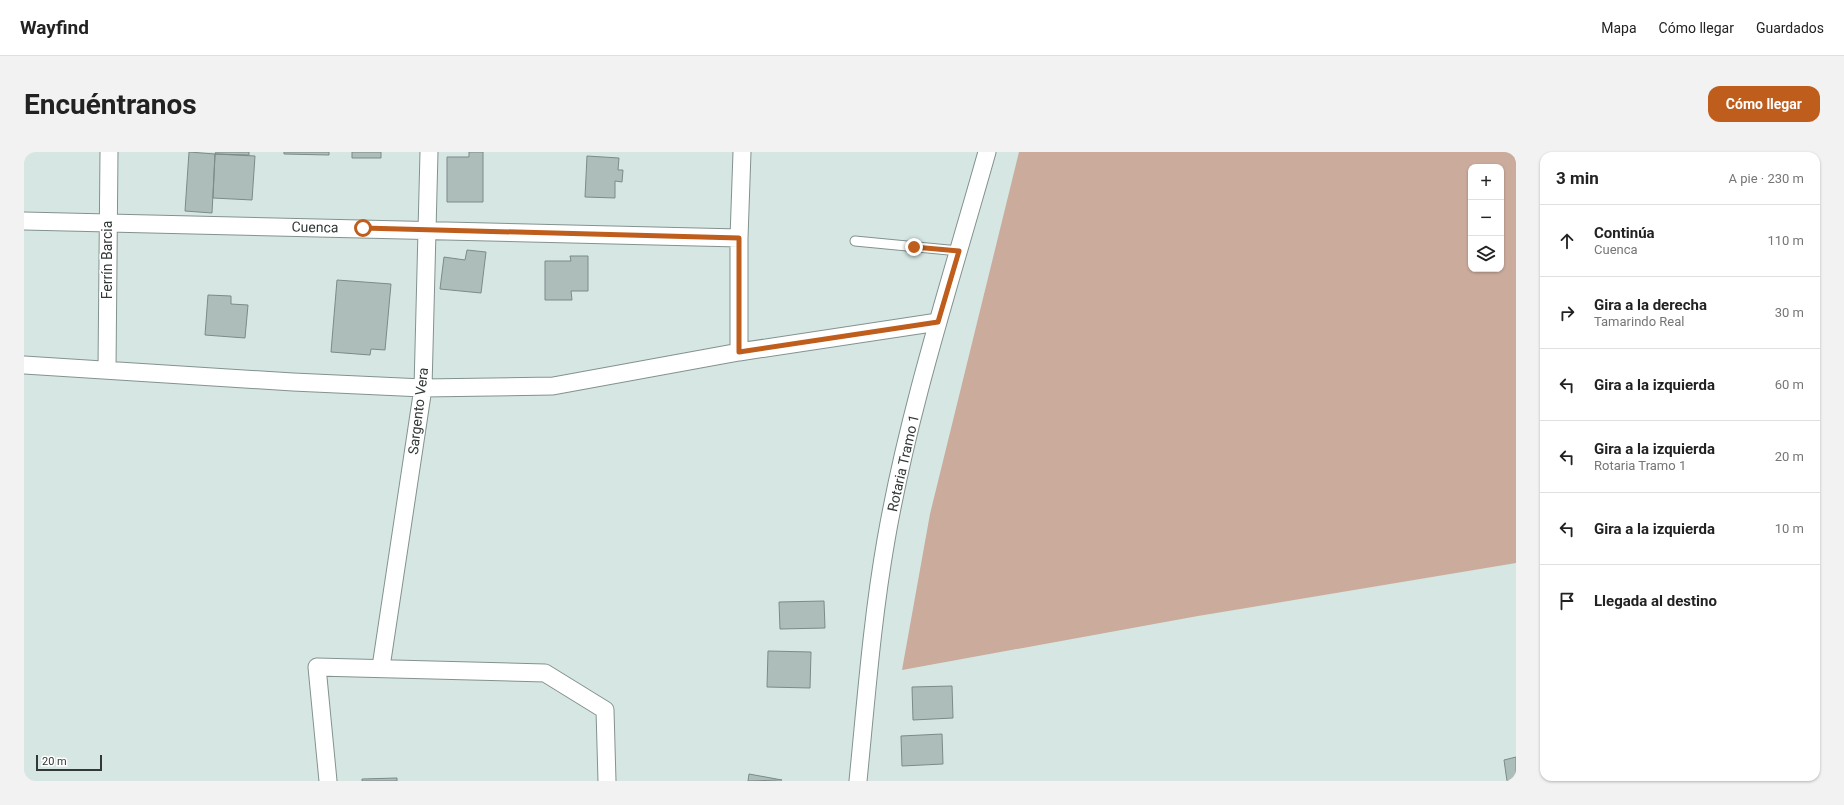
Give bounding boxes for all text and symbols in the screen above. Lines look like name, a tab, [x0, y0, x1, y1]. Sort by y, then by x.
text: Wayfind	[20, 16, 89, 39]
text: Mapa	[1601, 20, 1637, 36]
text: Cómo llegar	[1659, 20, 1734, 36]
text: Guardados	[1756, 20, 1824, 36]
button: Cómo llegar	[1708, 86, 1820, 122]
text: Encuéntranos	[24, 88, 197, 121]
map controls	[1468, 164, 1504, 272]
button: +	[1468, 164, 1504, 200]
text: 3 min	[1556, 168, 1599, 188]
text: A pie · 230 m	[1729, 171, 1804, 186]
button: −	[1468, 200, 1504, 236]
street label: Cuenca	[291, 219, 339, 235]
route start	[354, 219, 372, 237]
street label: Ferrín Barcia	[99, 221, 115, 299]
text: Continúa	[1594, 224, 1655, 242]
icon: ahead	[1556, 230, 1578, 252]
text: 110 m	[1767, 233, 1804, 248]
button: layers	[1468, 236, 1504, 272]
route end	[905, 238, 923, 256]
text: Cuenca	[1594, 242, 1638, 257]
text: Gira a la derecha	[1594, 296, 1707, 314]
icon: right	[1556, 302, 1578, 324]
text: 30 m	[1775, 305, 1804, 320]
text: Tamarindo Real	[1594, 314, 1684, 329]
street label: Sargento Vera	[405, 367, 431, 455]
icon: left	[1556, 374, 1578, 396]
text: Gira a la izquierda	[1594, 376, 1715, 394]
text: 60 m	[1775, 377, 1804, 392]
street label: Rotaria Tramo 1	[884, 413, 922, 513]
text: Gira a la izquierda	[1594, 440, 1715, 458]
icon: left	[1556, 446, 1578, 468]
text: 20 m	[1775, 449, 1804, 464]
text: Rotaria Tramo 1	[1594, 458, 1686, 473]
icon: left	[1556, 518, 1578, 540]
text: Gira a la izquierda	[1594, 520, 1715, 538]
text: 10 m	[1775, 521, 1804, 536]
icon: arrive	[1556, 590, 1578, 612]
text: Llegada al destino	[1594, 592, 1717, 610]
scale bar	[36, 753, 102, 772]
text: 20 m	[42, 755, 67, 768]

